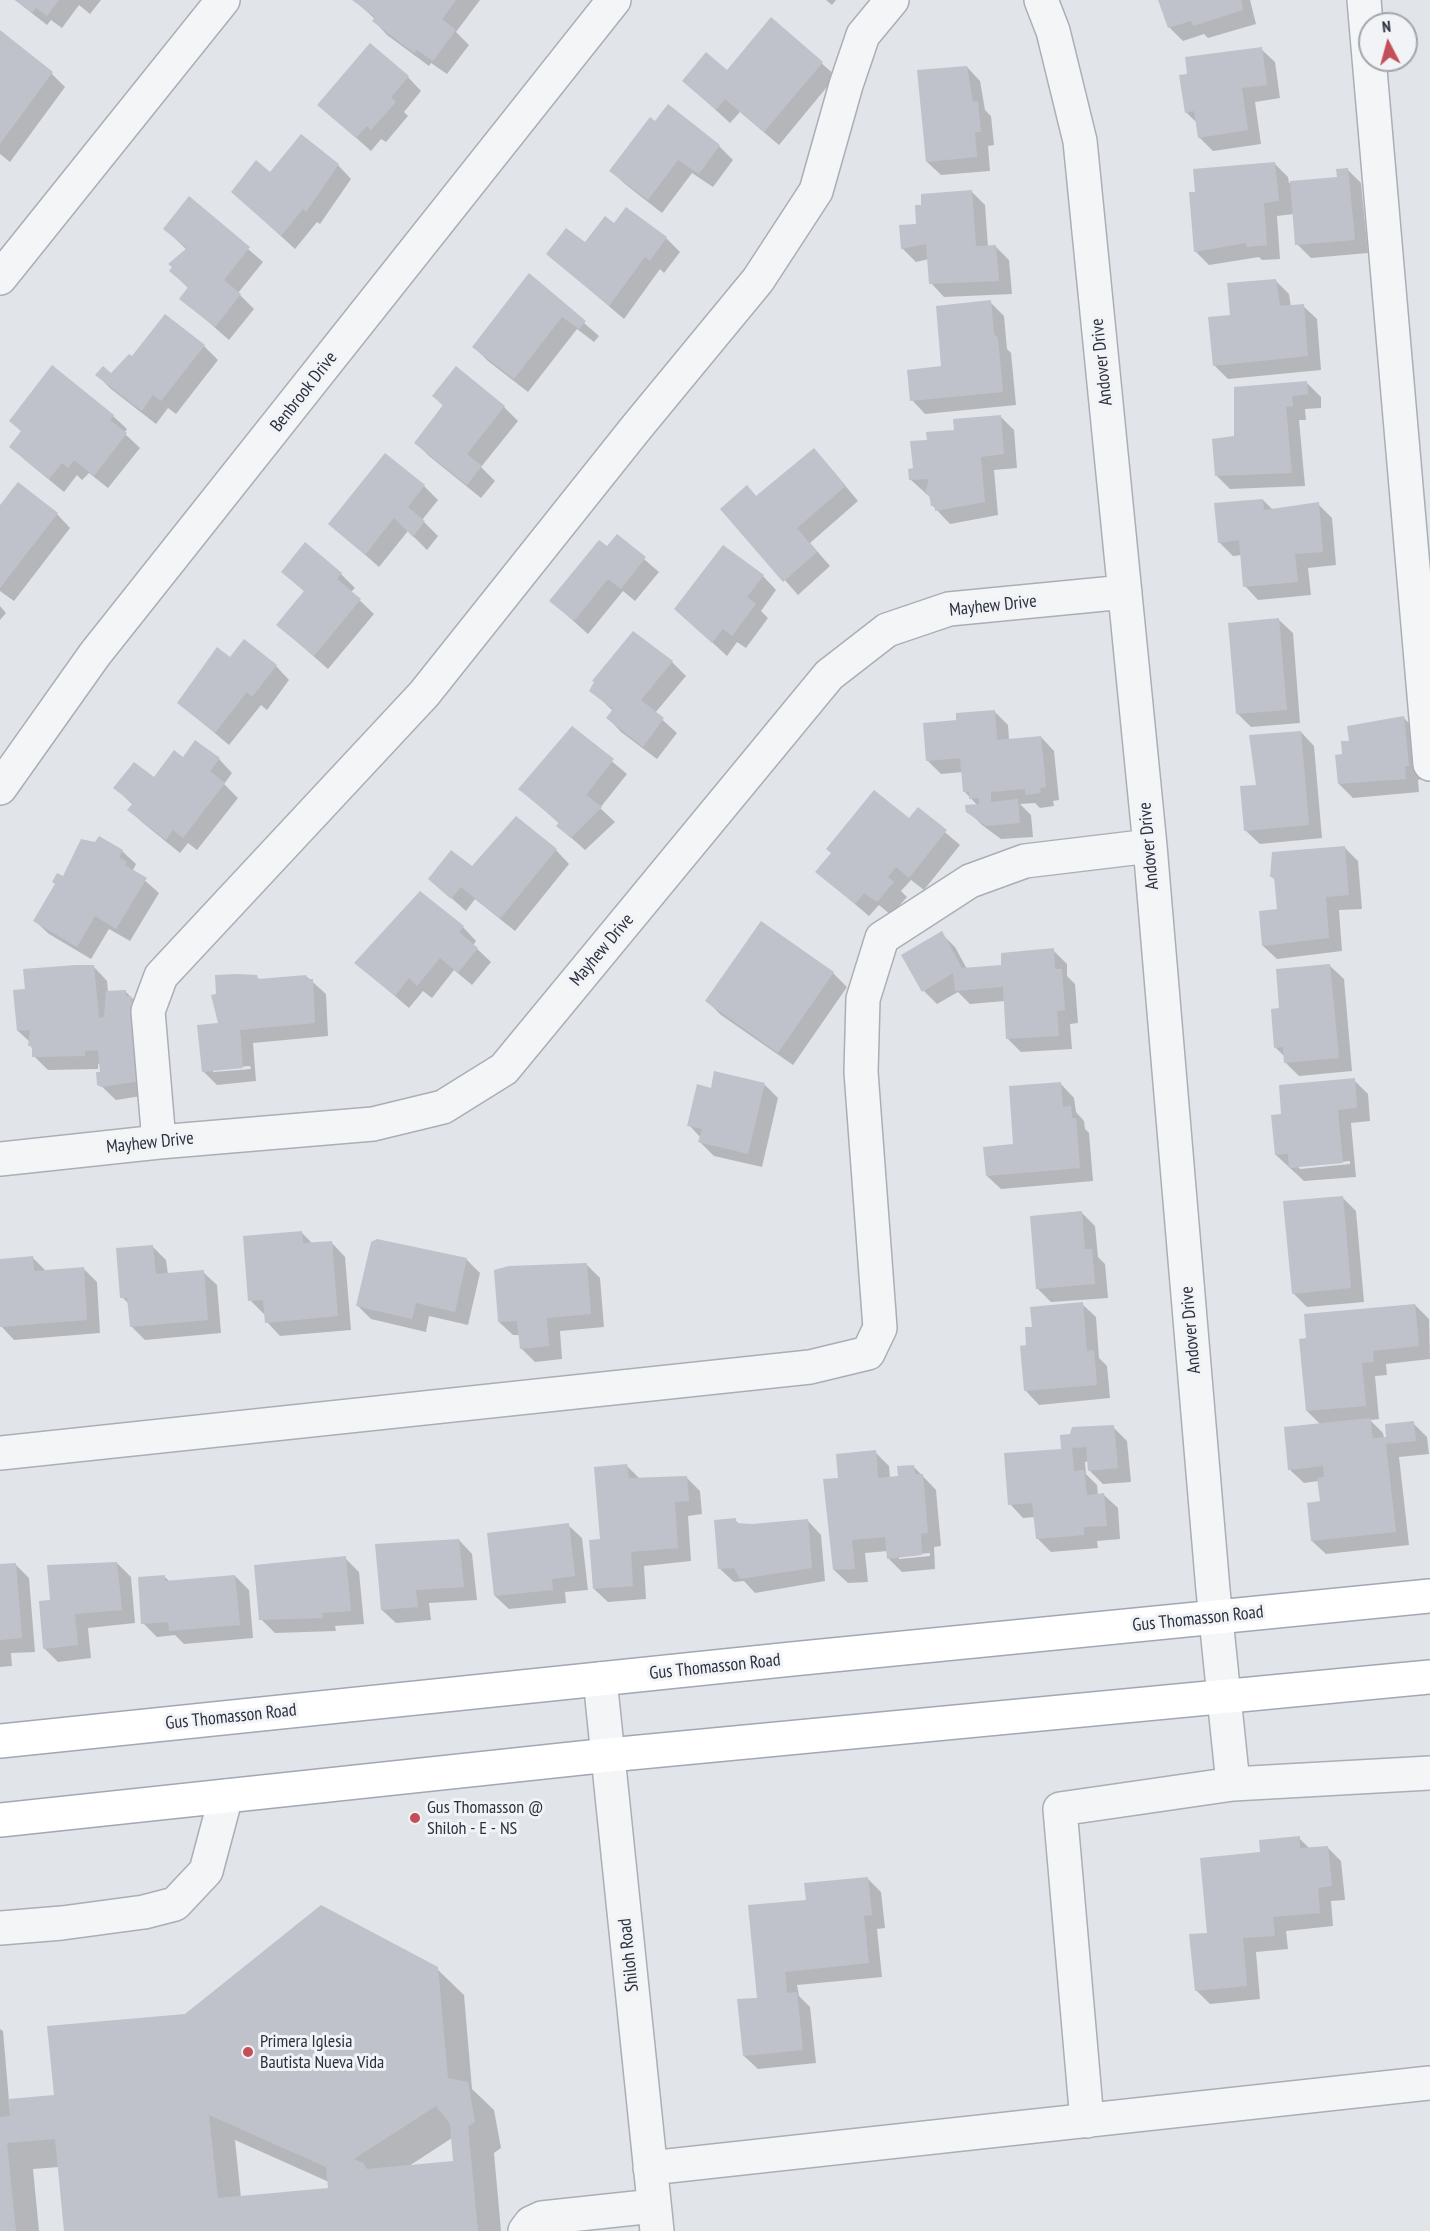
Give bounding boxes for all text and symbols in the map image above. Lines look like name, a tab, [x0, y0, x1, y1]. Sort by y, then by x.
north arrow	[1358, 12, 1418, 72]
text: N	[1381, 16, 1392, 36]
street label: Andover Drive	[1087, 317, 1117, 407]
street label: Benbrook Drive	[266, 348, 342, 436]
street label: Mayhew Drive	[948, 591, 1038, 621]
street label: Andover Drive	[1134, 801, 1164, 891]
street label: Mayhew Drive	[566, 909, 638, 991]
street label: Mayhew Drive	[105, 1128, 195, 1158]
street label: Andover Drive	[1176, 1285, 1206, 1375]
street label: Gus Thomasson Road	[1131, 1601, 1265, 1637]
street label: Gus Thomasson Road	[648, 1649, 782, 1685]
street label: Gus Thomasson Road	[164, 1699, 298, 1735]
place label: Gus Thomasson @ Shiloh - E - NS	[427, 1797, 543, 1840]
marker: Gus Thomasson @ Shiloh - E - NS	[408, 1811, 422, 1825]
street label: Shiloh Road	[614, 1917, 644, 1993]
place label: Primera Iglesia Bautista Nueva Vida	[260, 2031, 384, 2074]
marker: Primera Iglesia Bautista Nueva Vida	[241, 2045, 255, 2059]

